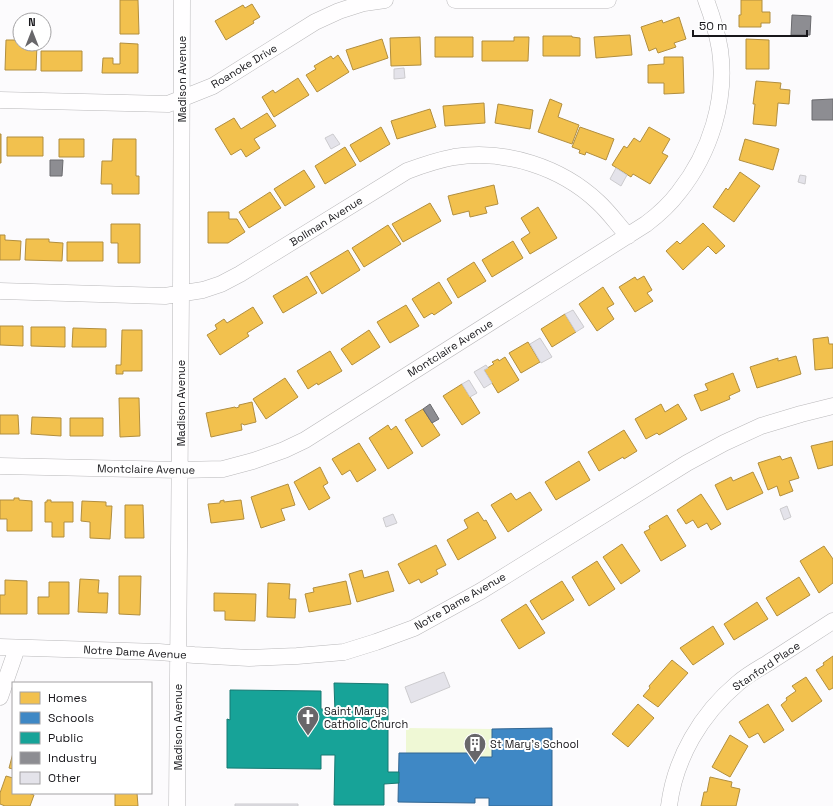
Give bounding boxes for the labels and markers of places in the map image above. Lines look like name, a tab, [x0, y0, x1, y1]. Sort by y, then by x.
church icon: Saint Marys Catholic Church	[295, 704, 321, 737]
place label: Saint Marys Catholic Church	[324, 704, 408, 731]
building icon: St Mary's School	[462, 731, 488, 764]
place label: St Mary's School	[490, 737, 579, 751]

